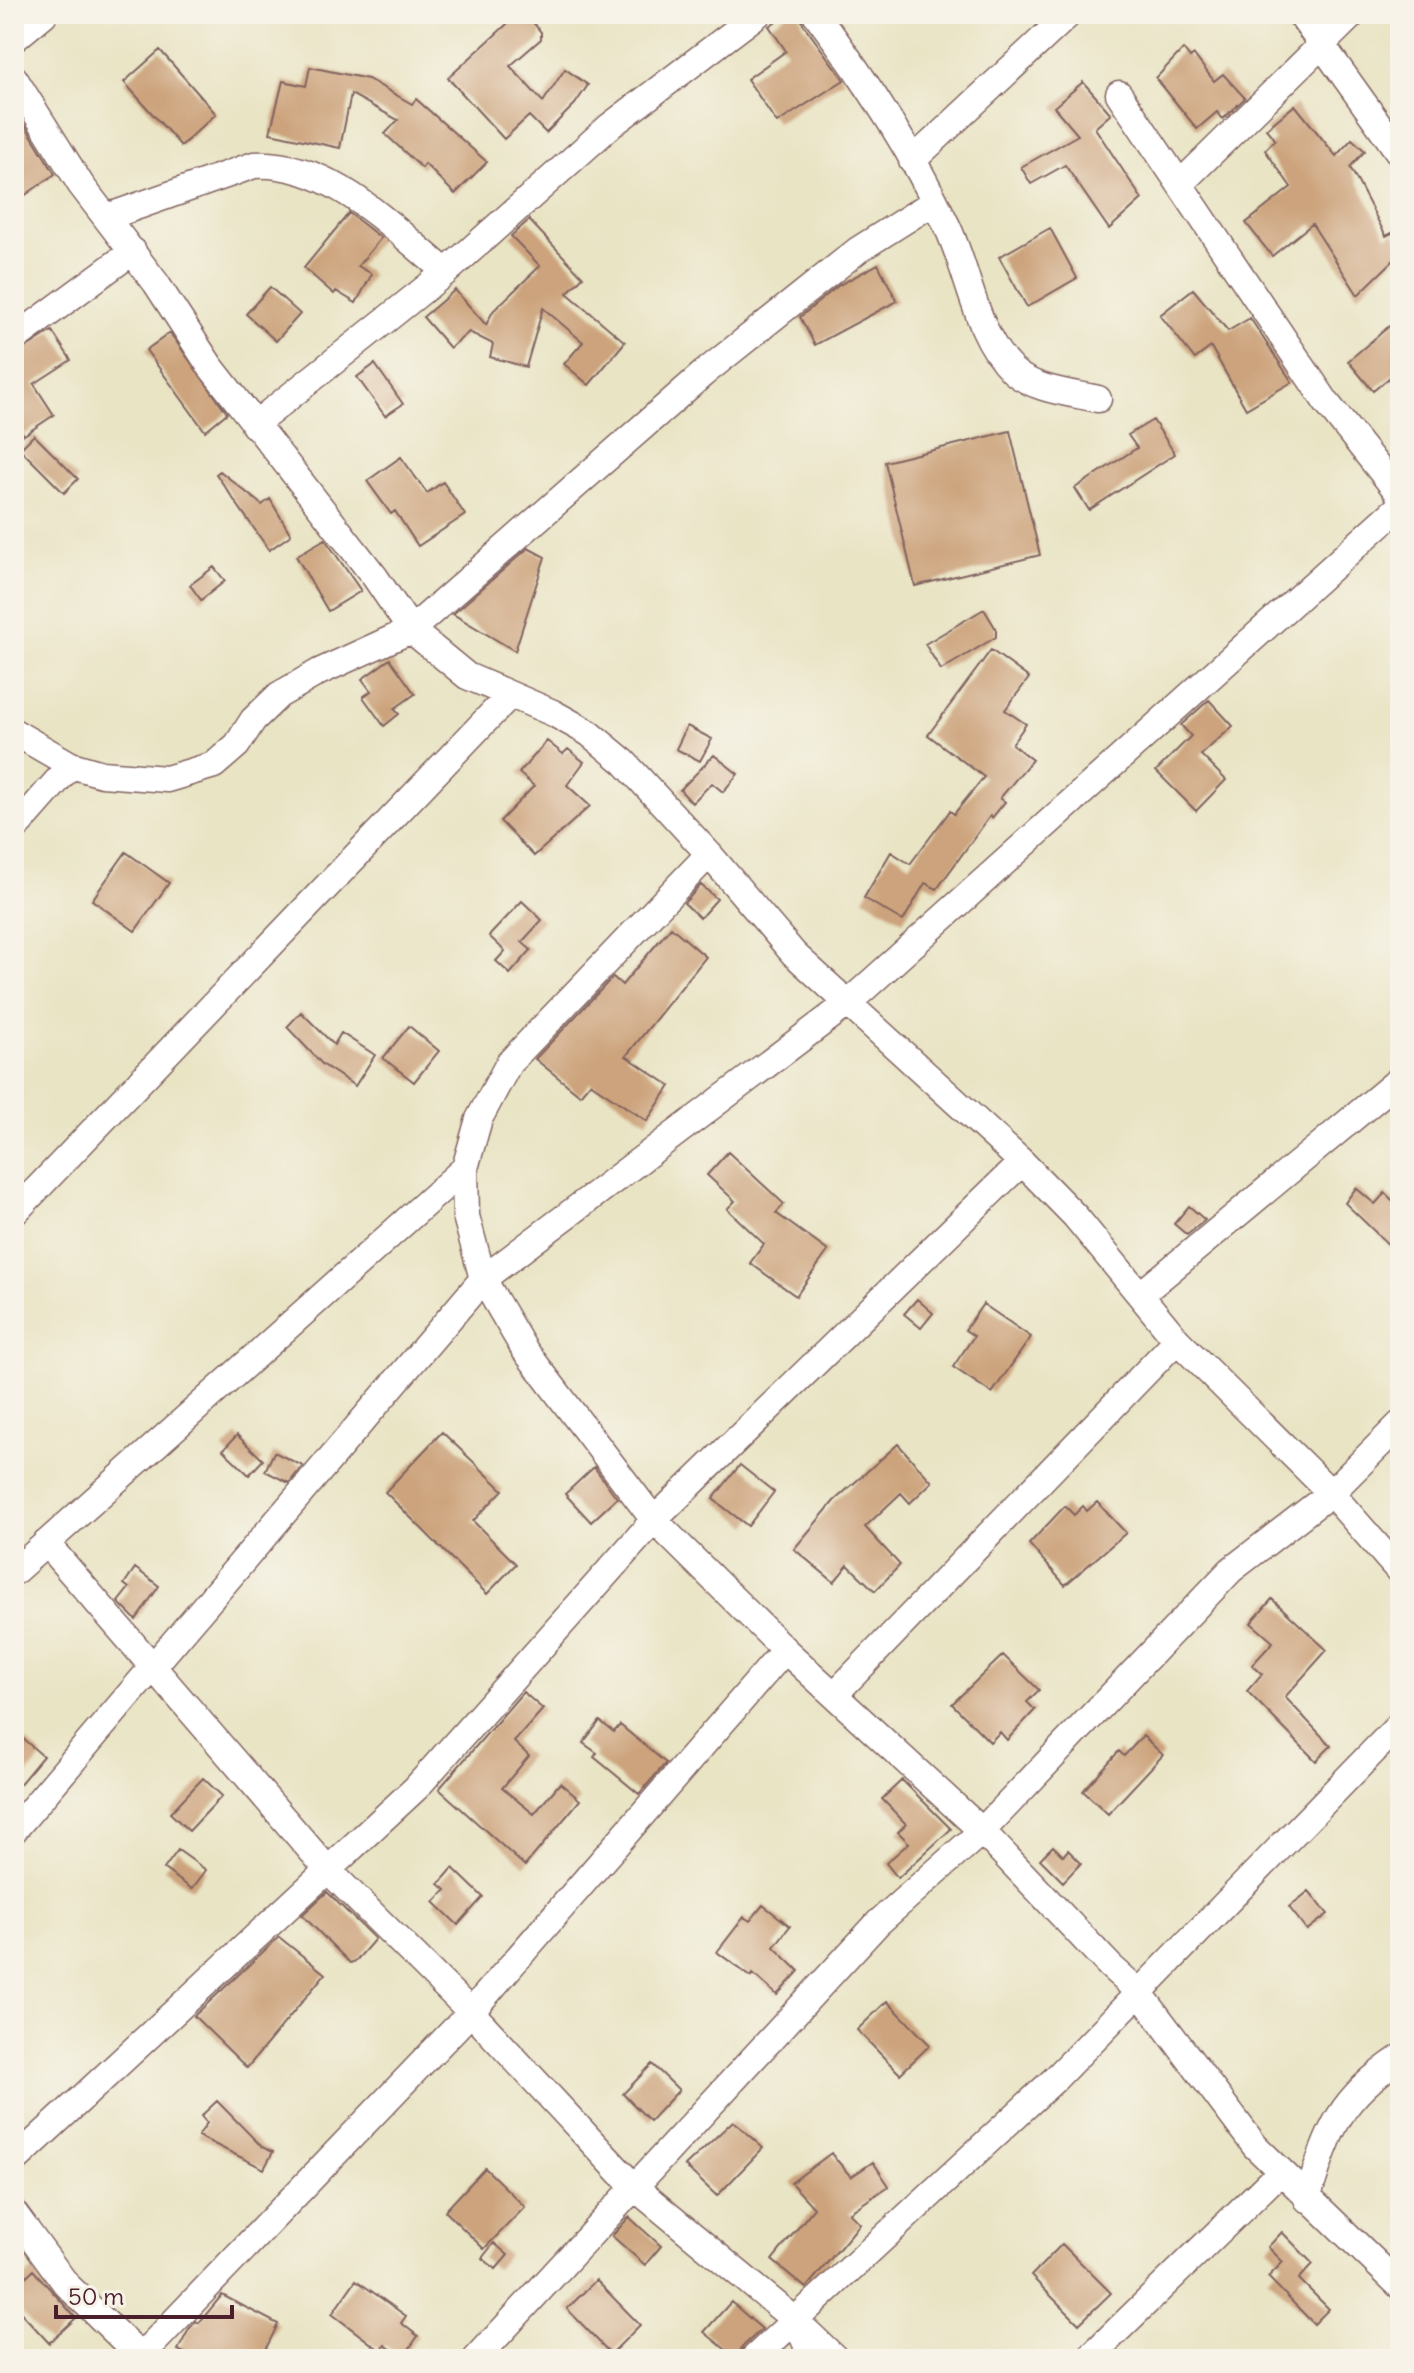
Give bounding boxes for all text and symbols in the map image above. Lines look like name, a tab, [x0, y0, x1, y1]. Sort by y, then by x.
scale bar	[56, 2269, 232, 2319]
text: 50 m	[68, 2281, 124, 2311]

